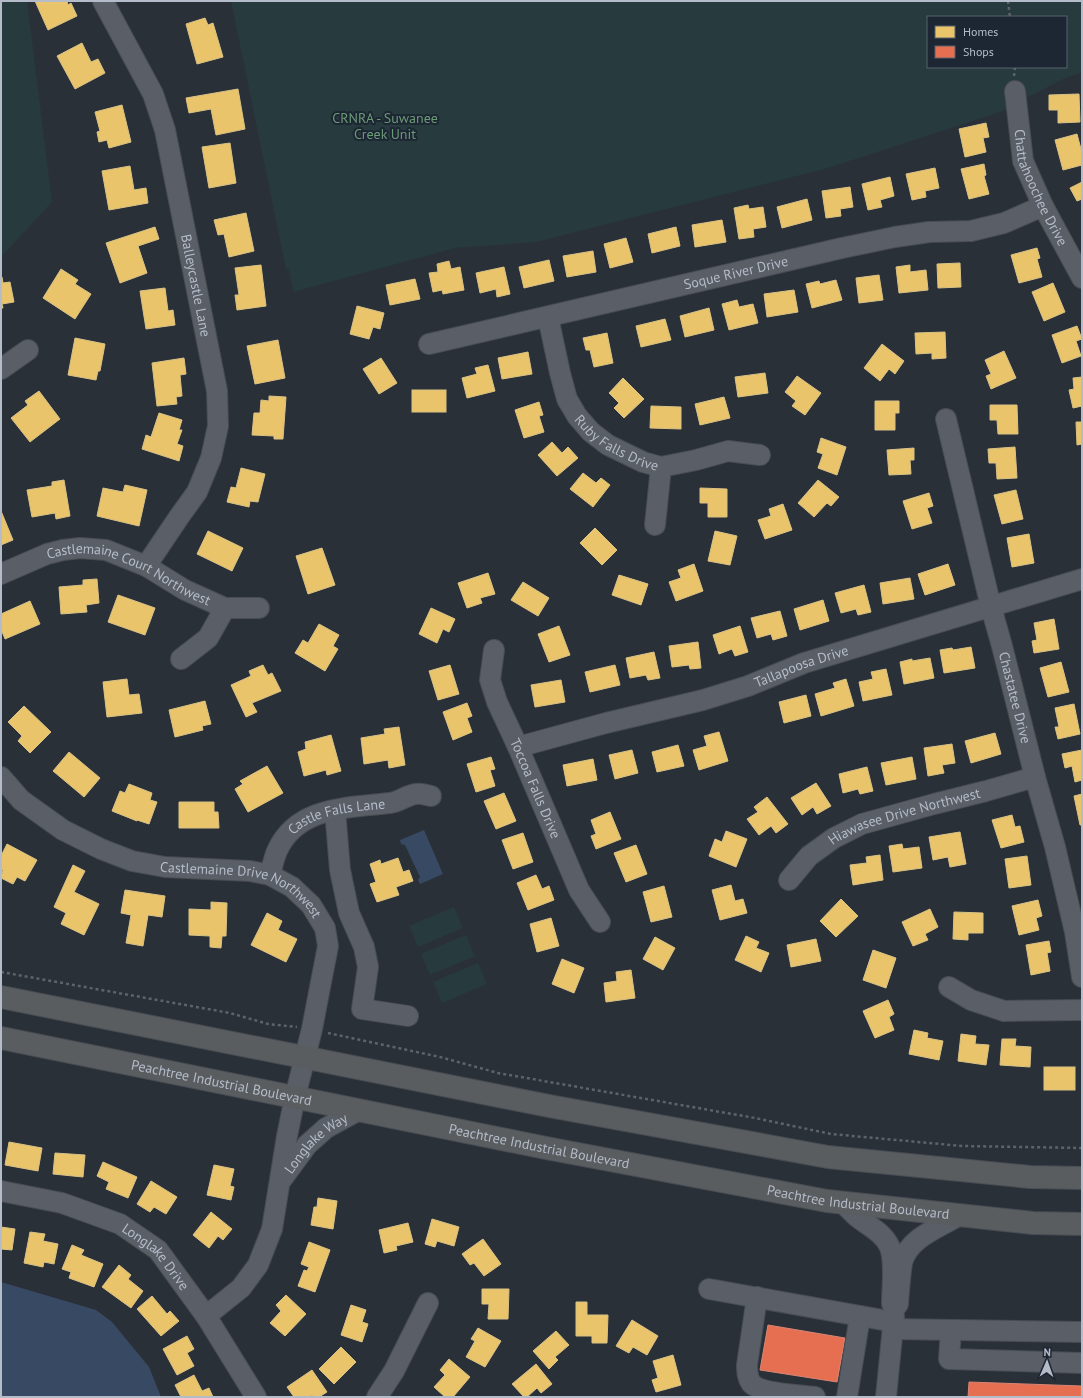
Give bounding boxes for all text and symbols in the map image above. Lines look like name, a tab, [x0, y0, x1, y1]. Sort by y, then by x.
legend	[927, 16, 1067, 68]
text: Homes	[963, 24, 998, 39]
text: Shops	[963, 44, 994, 59]
park label: CRNRA - Suwanee Creek Unit	[332, 109, 438, 143]
street label: Chattahoochee Drive	[1010, 128, 1072, 249]
street label: Balleycastle Lane	[177, 233, 215, 338]
street label: Soque River Drive	[682, 252, 790, 294]
street label: Ruby Falls Drive	[571, 411, 661, 475]
street label: Castlemaine Court Northwest	[45, 539, 214, 610]
street label: Tallapoosa Drive	[751, 641, 851, 691]
street label: Chastatee Drive	[995, 650, 1035, 745]
street label: Toccoa Falls Drive	[506, 735, 565, 841]
street label: Hiawasee Drive Northwest	[824, 784, 982, 848]
street label: Castle Falls Lane	[284, 795, 386, 838]
street label: Castlemaine Drive Northwest	[159, 857, 326, 921]
street label: Peachtree Industrial Boulevard	[130, 1056, 313, 1110]
street label: Longlake Way	[280, 1109, 351, 1177]
street label: Peachtree Industrial Boulevard	[447, 1120, 631, 1173]
street label: Peachtree Industrial Boulevard	[766, 1181, 950, 1223]
street label: Longlake Drive	[119, 1219, 193, 1294]
north arrow	[1027, 1342, 1067, 1382]
text: N	[1043, 1345, 1051, 1359]

